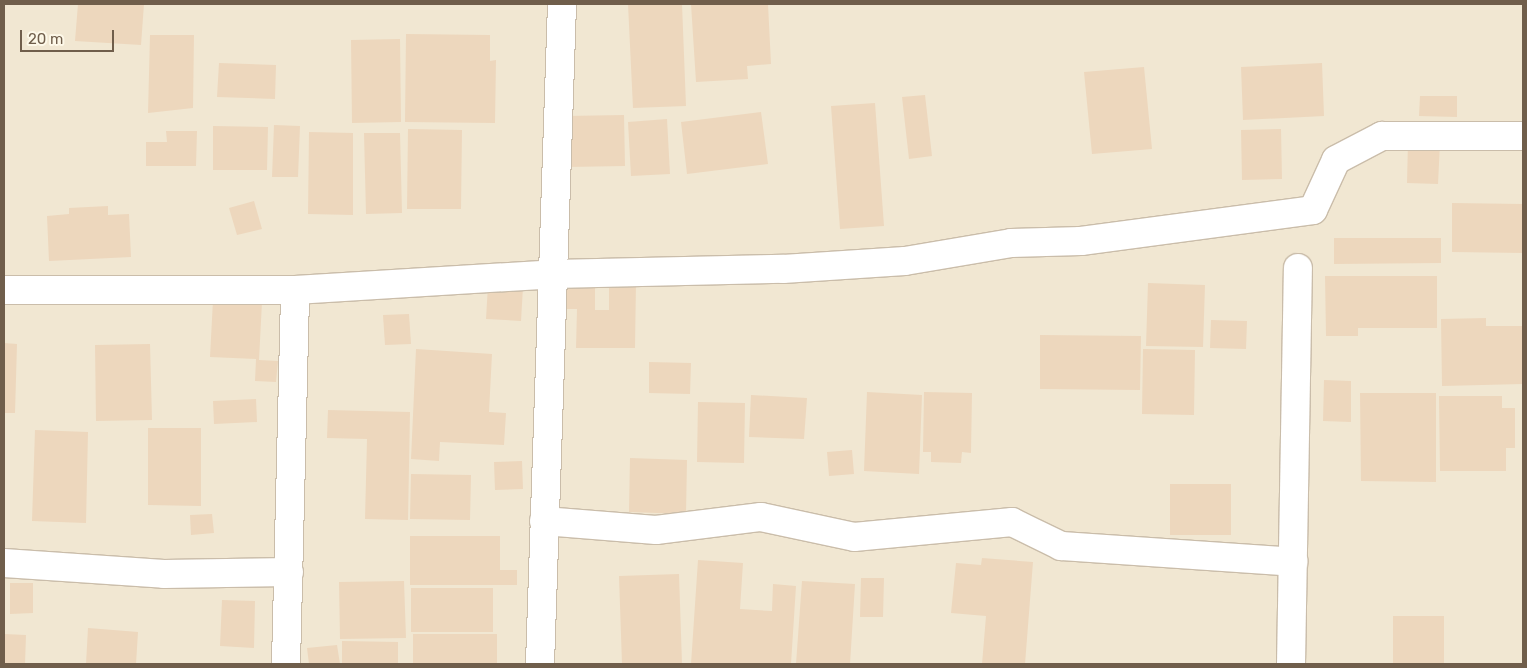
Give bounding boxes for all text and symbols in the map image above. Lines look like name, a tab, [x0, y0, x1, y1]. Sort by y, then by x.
scale bar	[22, 20, 116, 52]
text: 20 m	[28, 30, 63, 48]

